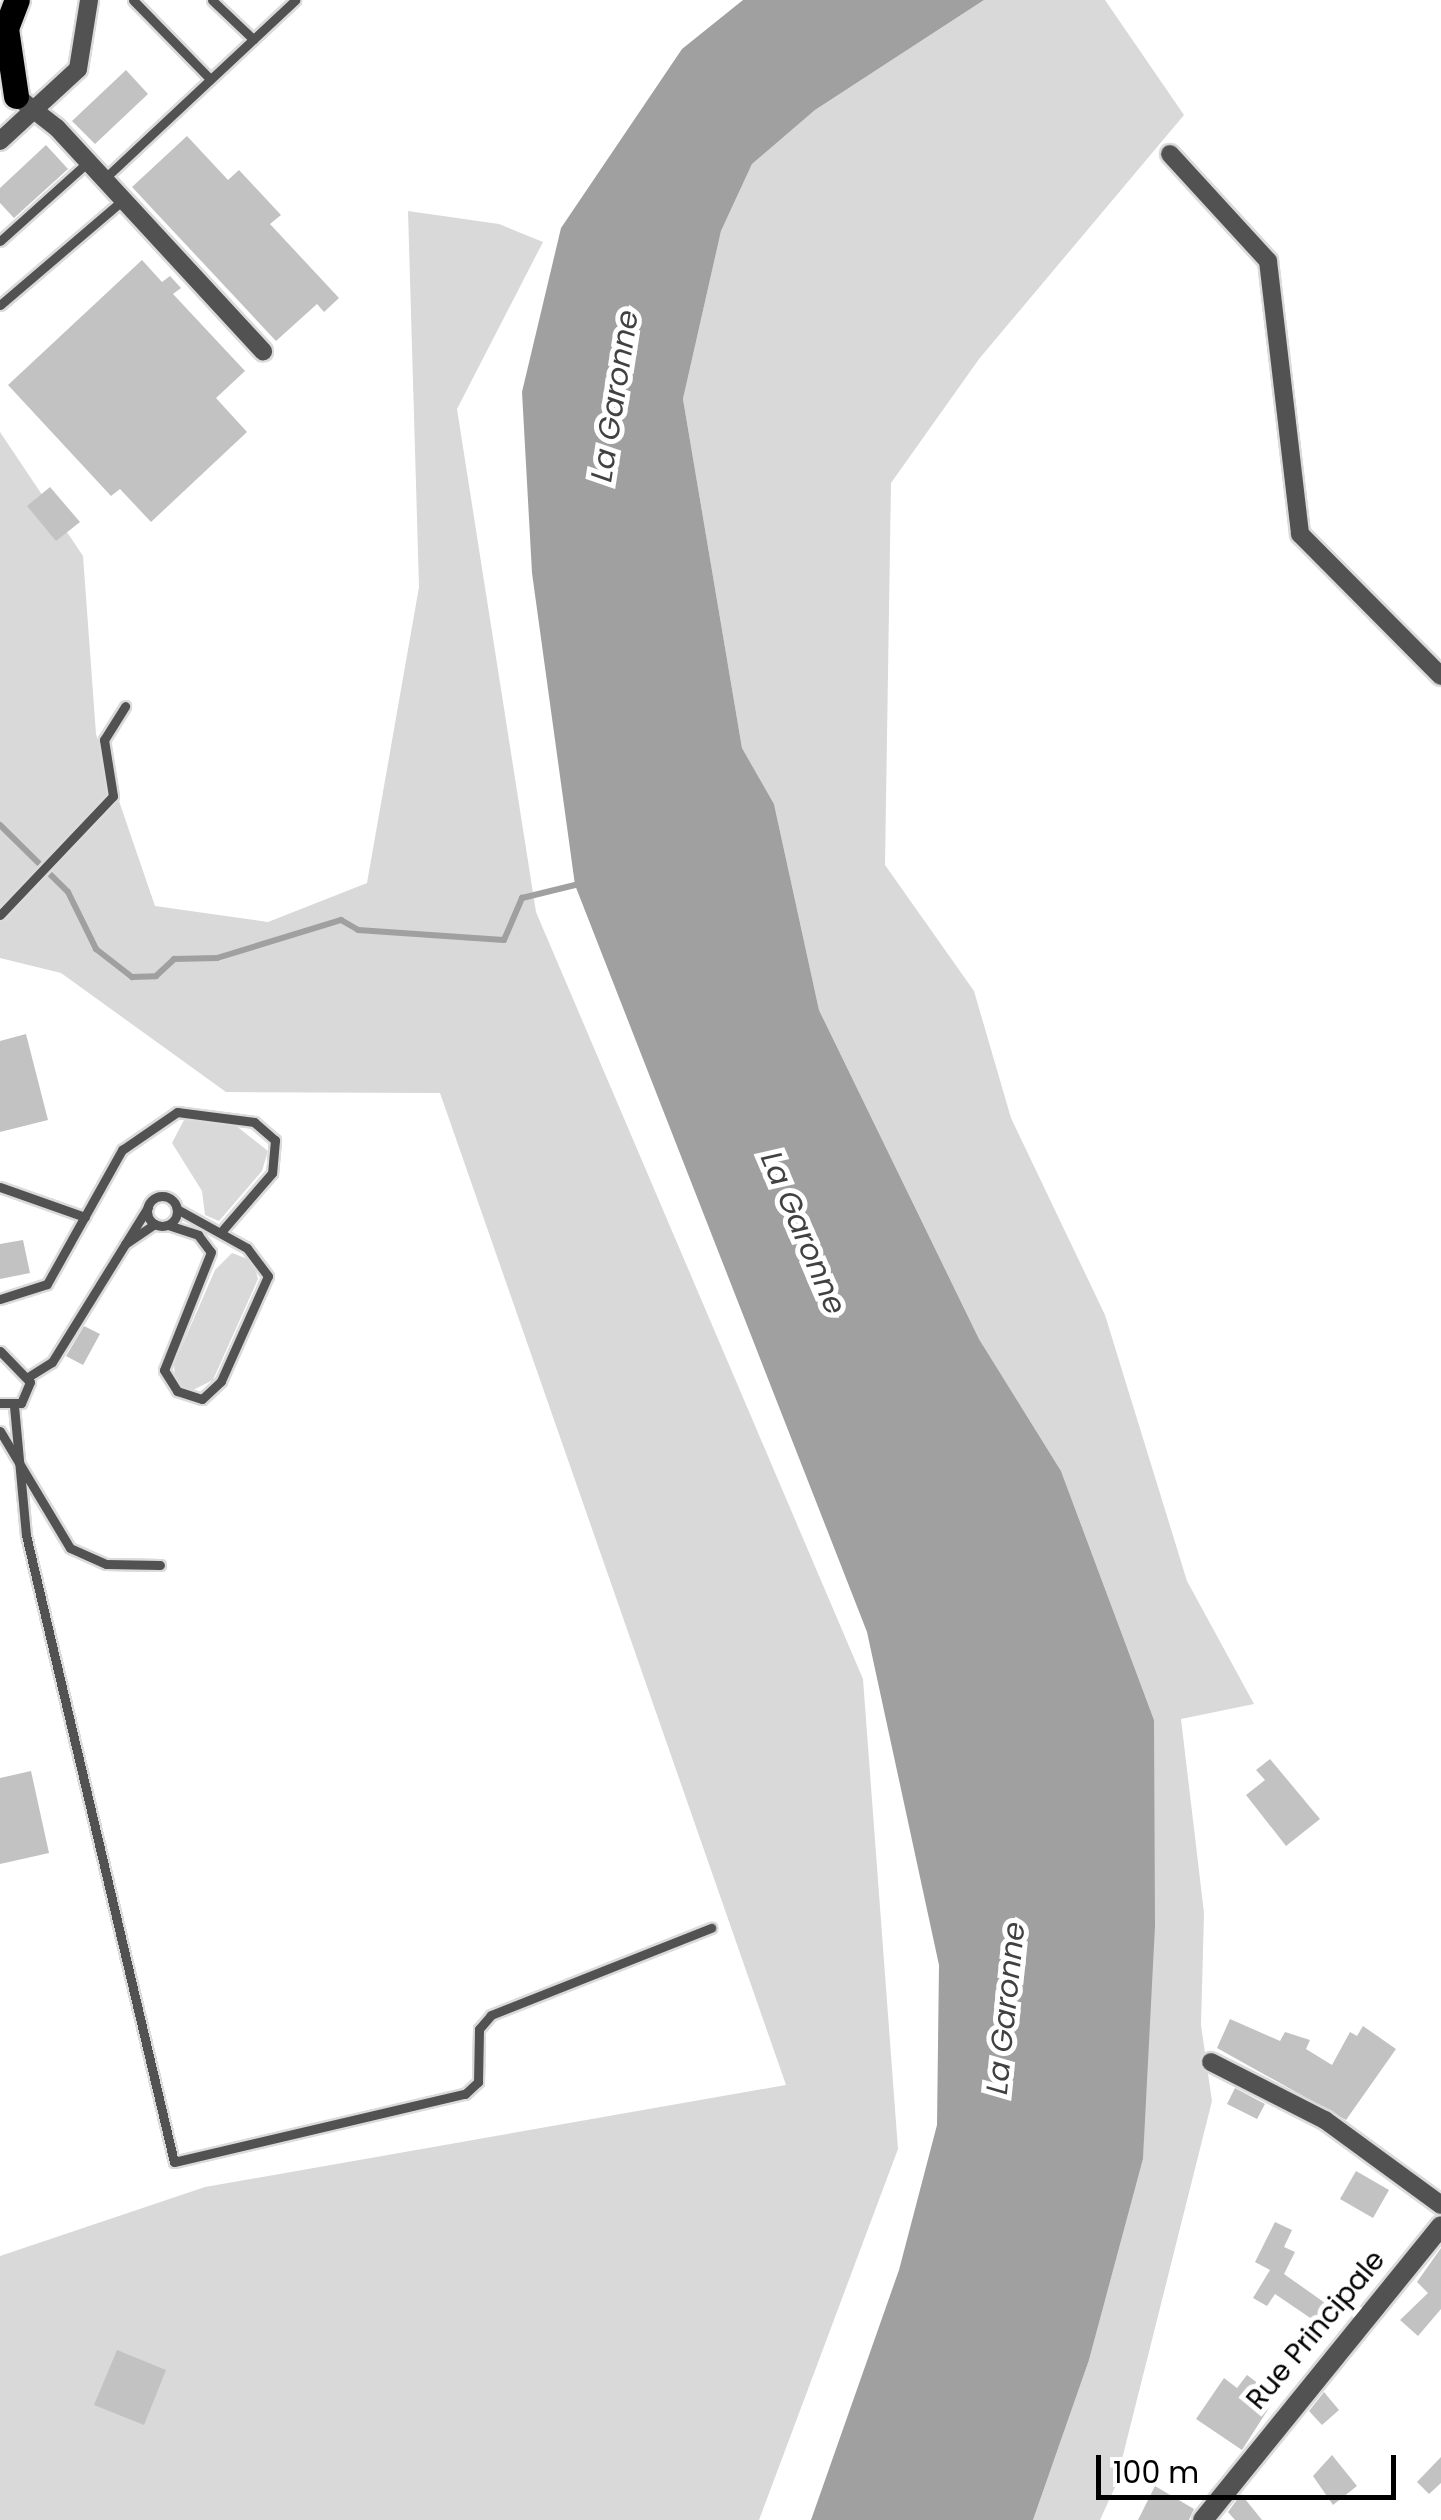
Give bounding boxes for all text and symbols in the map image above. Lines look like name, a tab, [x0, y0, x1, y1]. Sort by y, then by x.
water label: La Garonne	[584, 308, 646, 484]
water label: La Garonne	[753, 1146, 853, 1320]
water label: La Garonne	[979, 1920, 1033, 2096]
street label: Rue Principale	[1240, 2244, 1392, 2416]
scale bar	[1101, 2435, 1401, 2497]
text: 100 m	[1113, 2451, 1199, 2494]

